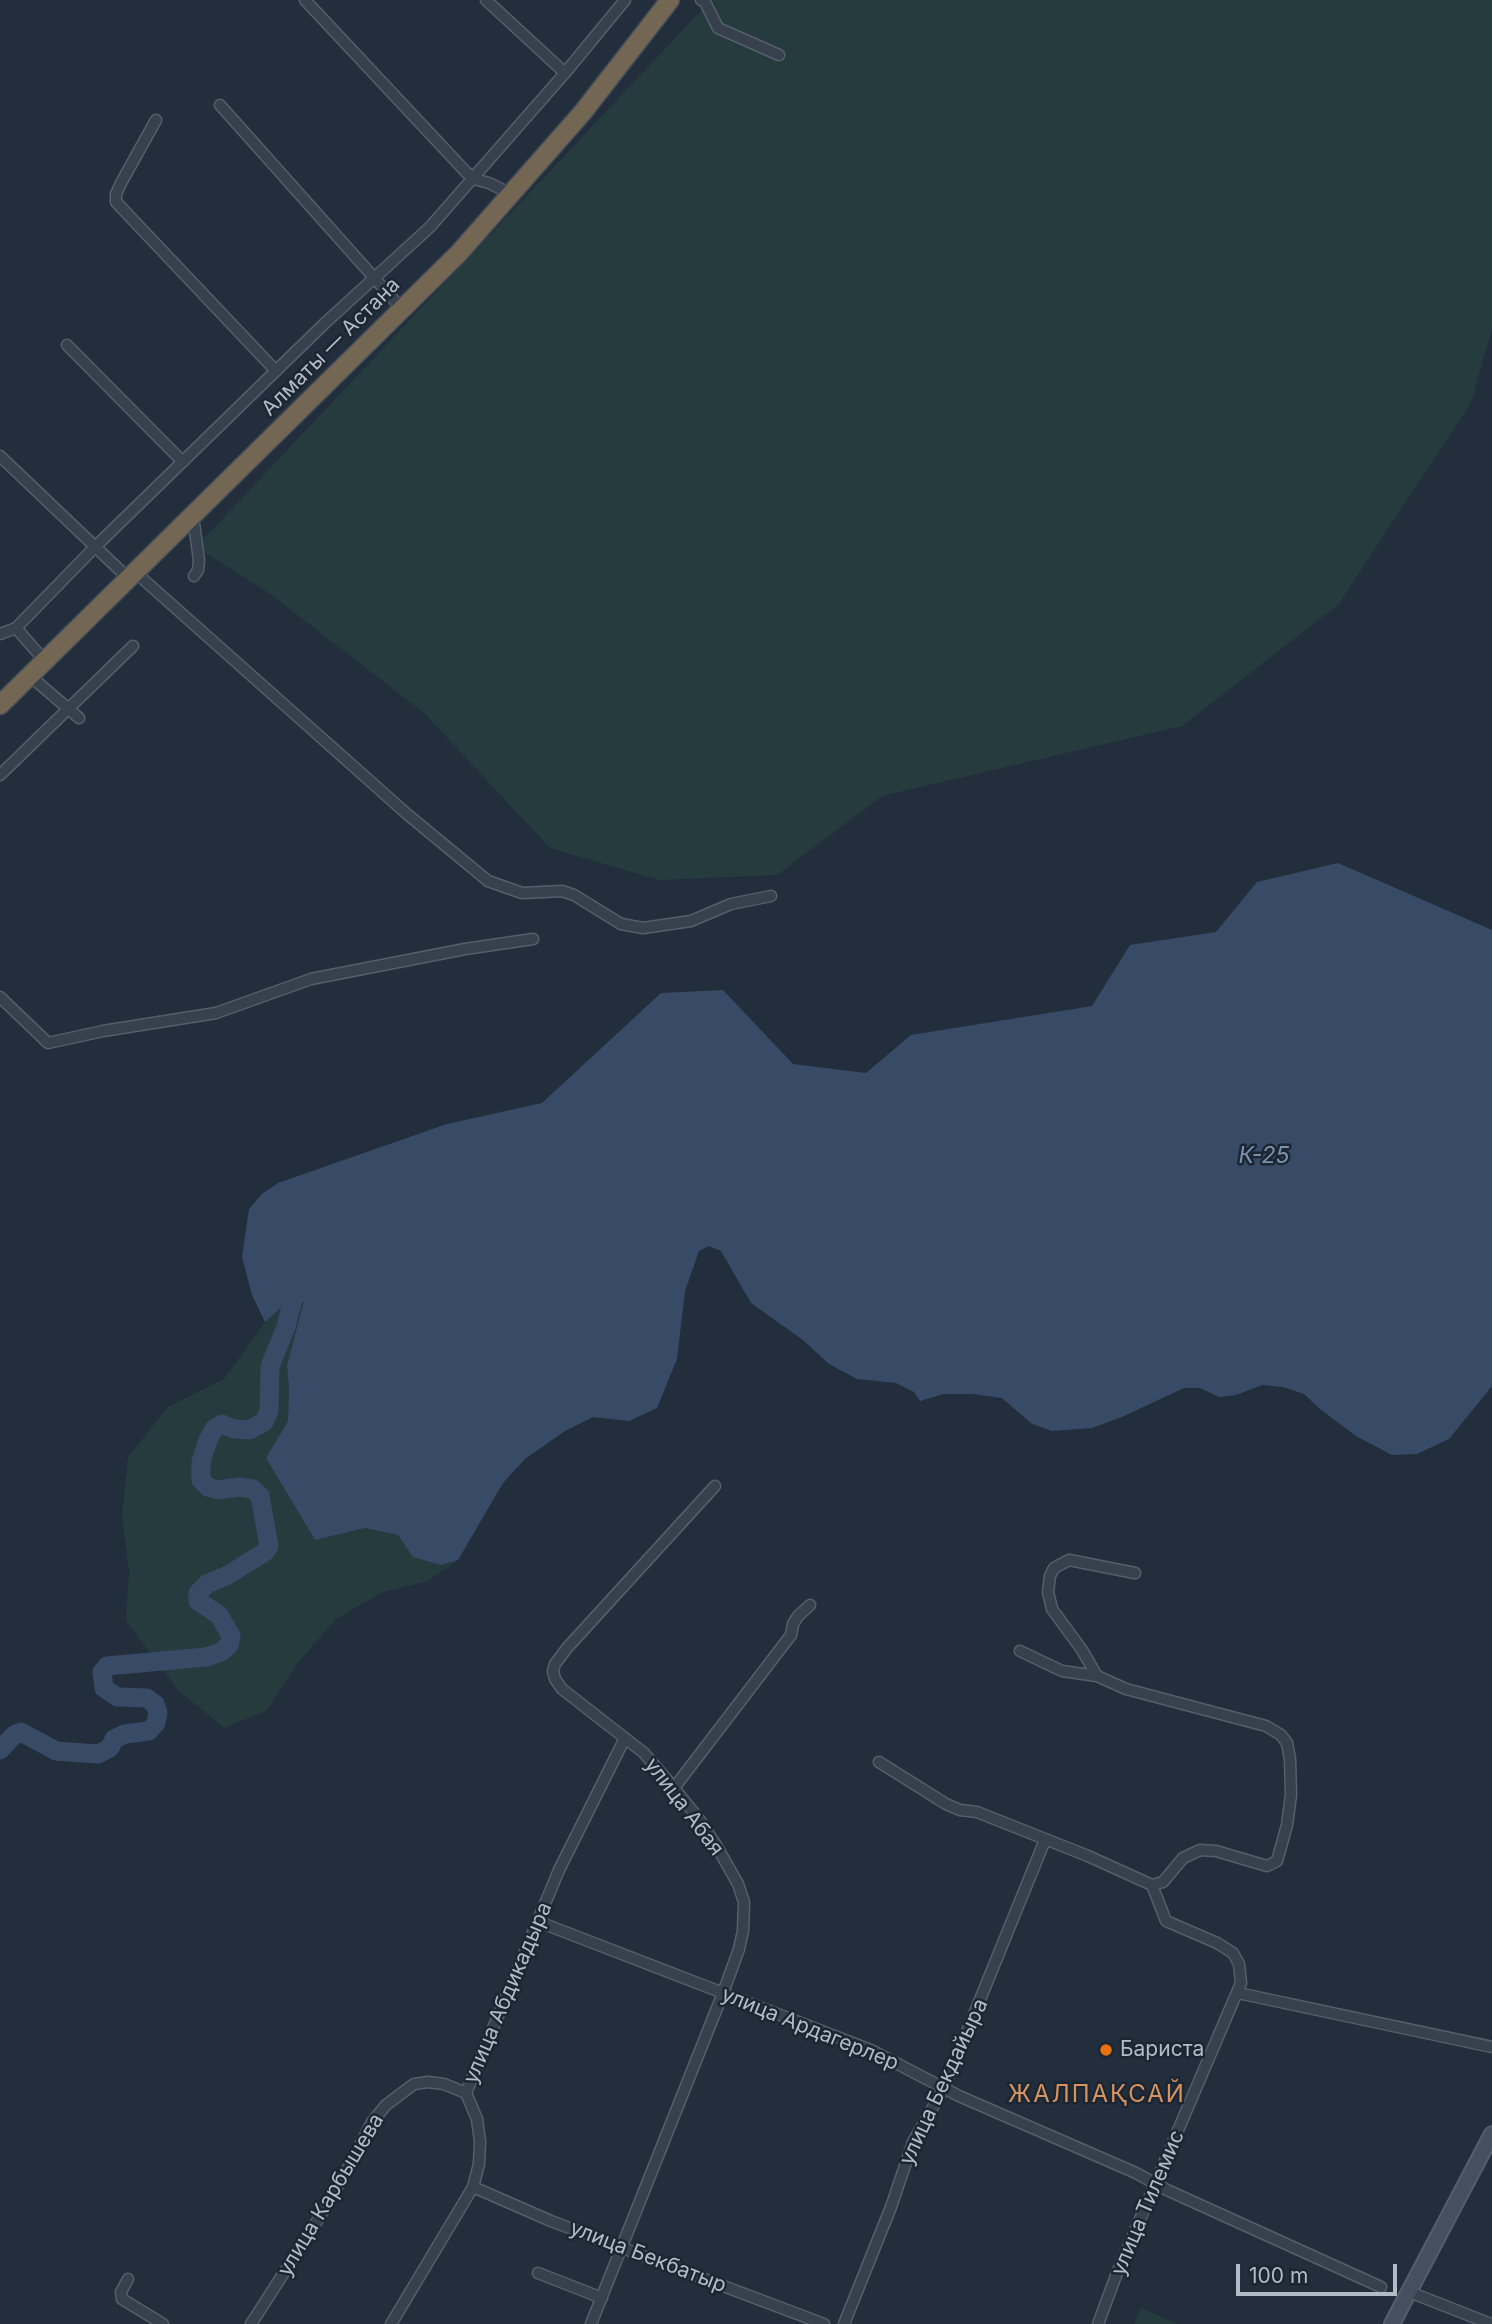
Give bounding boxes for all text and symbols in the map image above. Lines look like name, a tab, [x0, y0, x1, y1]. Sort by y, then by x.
street label: Алматы — Астана	[257, 273, 405, 421]
water label: К-25	[1239, 1142, 1289, 1170]
street label: улица Абая	[639, 1753, 729, 1861]
street label: улица Абдикадыра	[458, 1898, 558, 2088]
street label: улица Ардагерлер	[718, 1982, 902, 2076]
street label: улица Бекдайыра	[894, 1995, 994, 2169]
place label: Бариста	[1120, 2037, 1204, 2063]
marker: Бариста	[1098, 2042, 1114, 2058]
district label: ЖАЛПАҚСАЙ	[1009, 2081, 1185, 2109]
street label: улица Карбышева	[272, 2109, 390, 2281]
street label: улица Тилемис	[1106, 2127, 1190, 2279]
street label: улица Бекбатыр	[566, 2216, 730, 2298]
scale bar	[1240, 2250, 1401, 2294]
text: 100 m	[1249, 2263, 1308, 2288]

